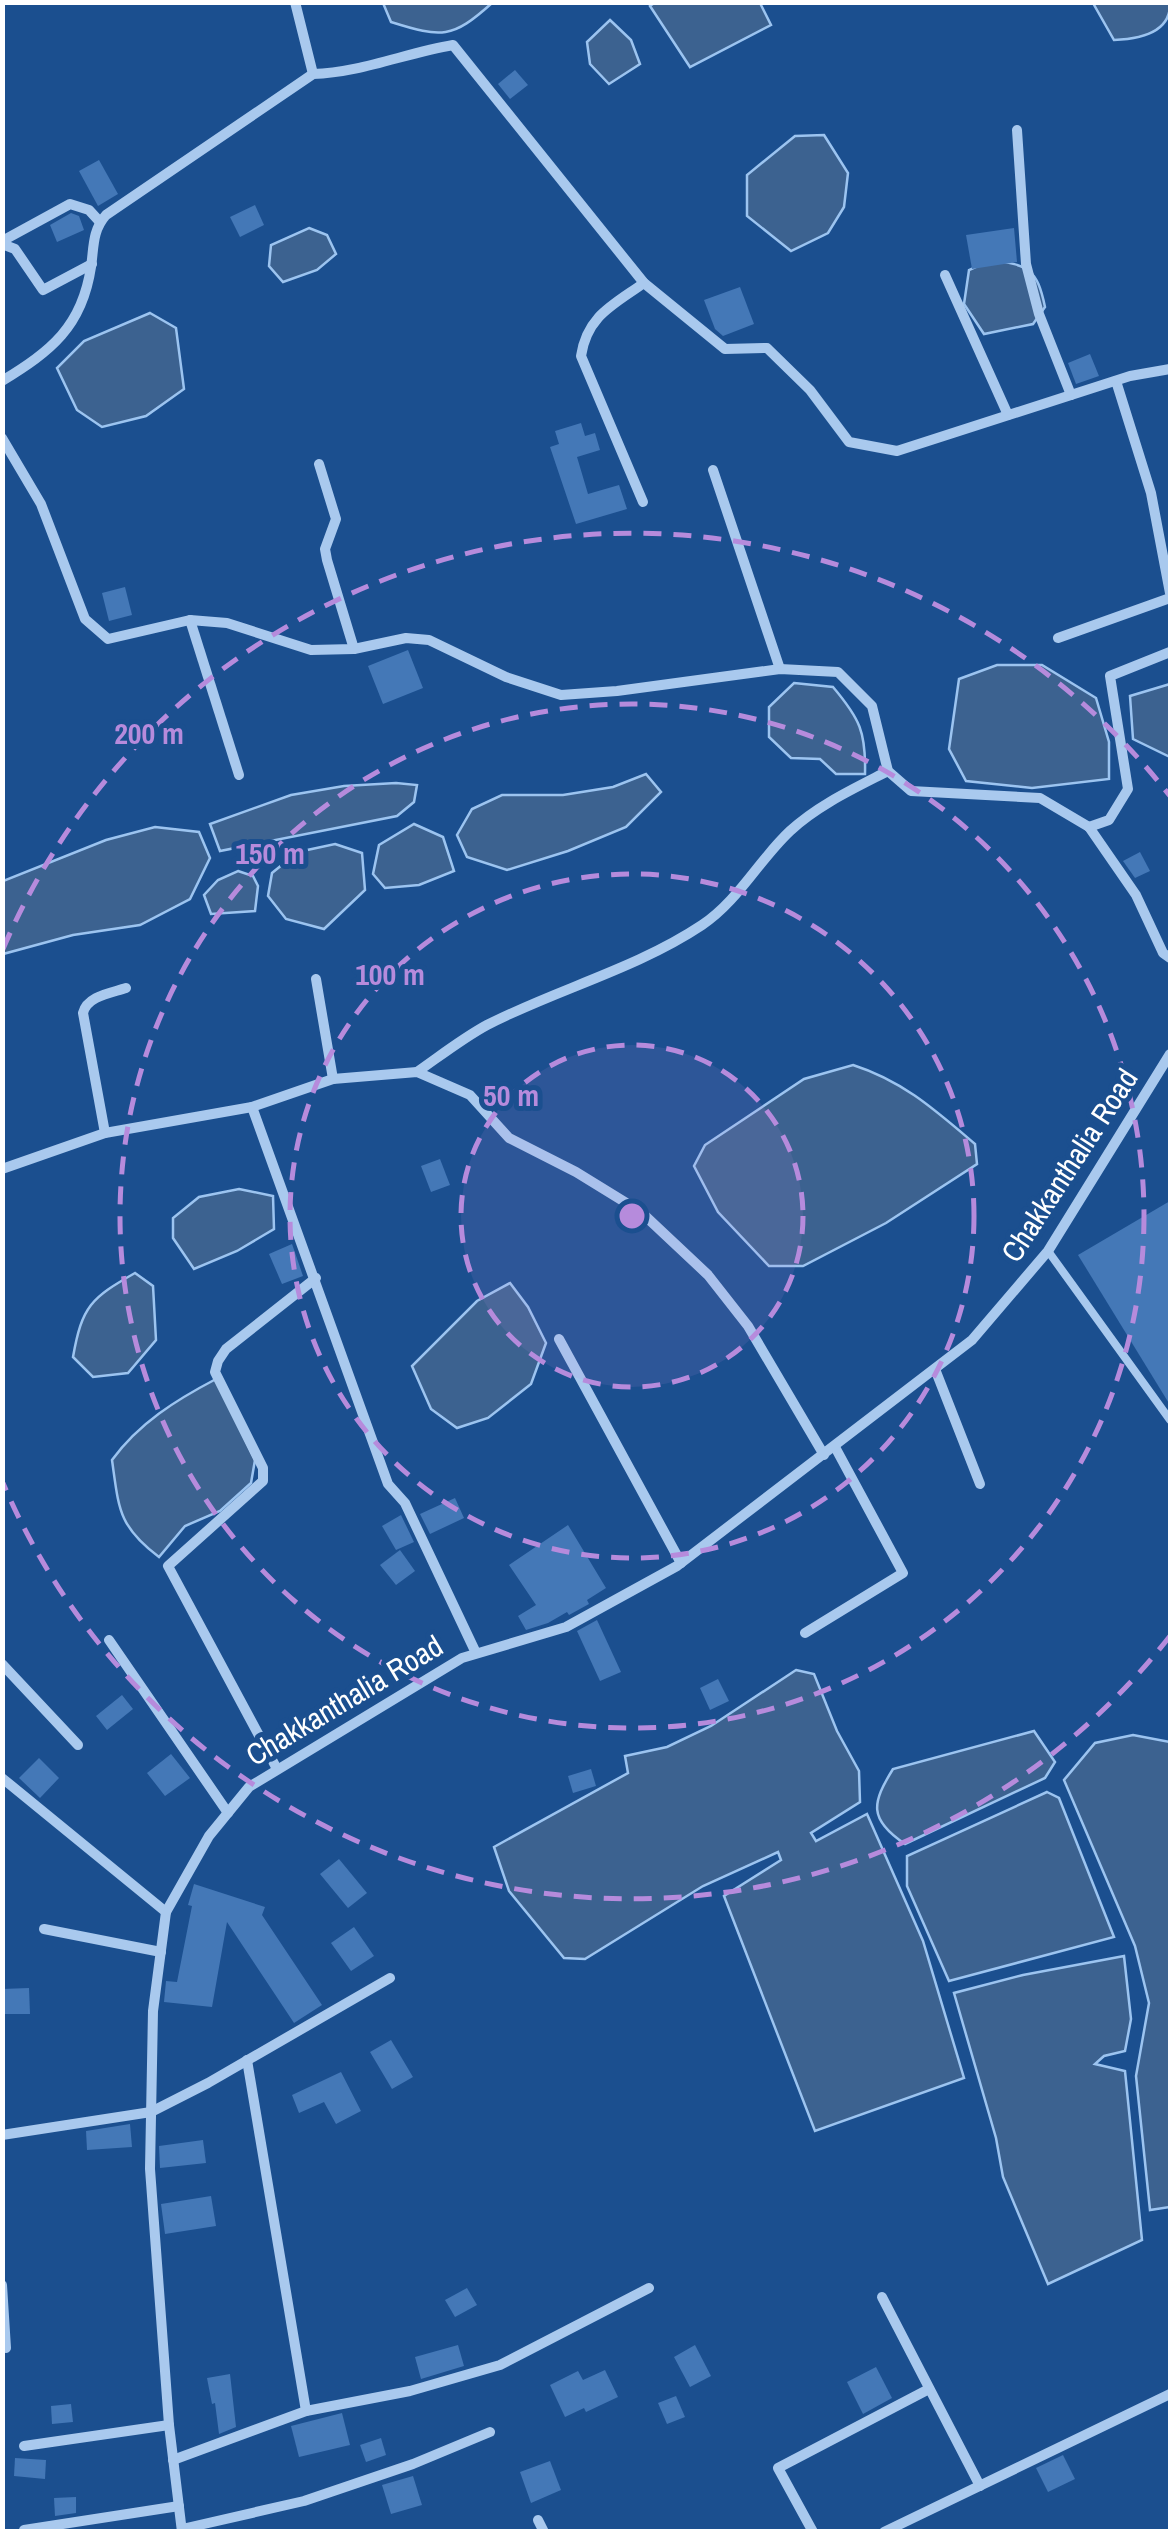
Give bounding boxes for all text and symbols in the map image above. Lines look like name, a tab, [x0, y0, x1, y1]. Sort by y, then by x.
text: 200 m	[114, 713, 184, 753]
text: 150 m	[235, 833, 305, 873]
text: 100 m	[355, 954, 425, 994]
street label: Chakkanthalia Road	[992, 1061, 1146, 1269]
text: 50 m	[483, 1075, 539, 1115]
centre of rings	[614, 1198, 650, 1234]
street label: Chakkanthalia Road	[238, 1625, 450, 1775]

